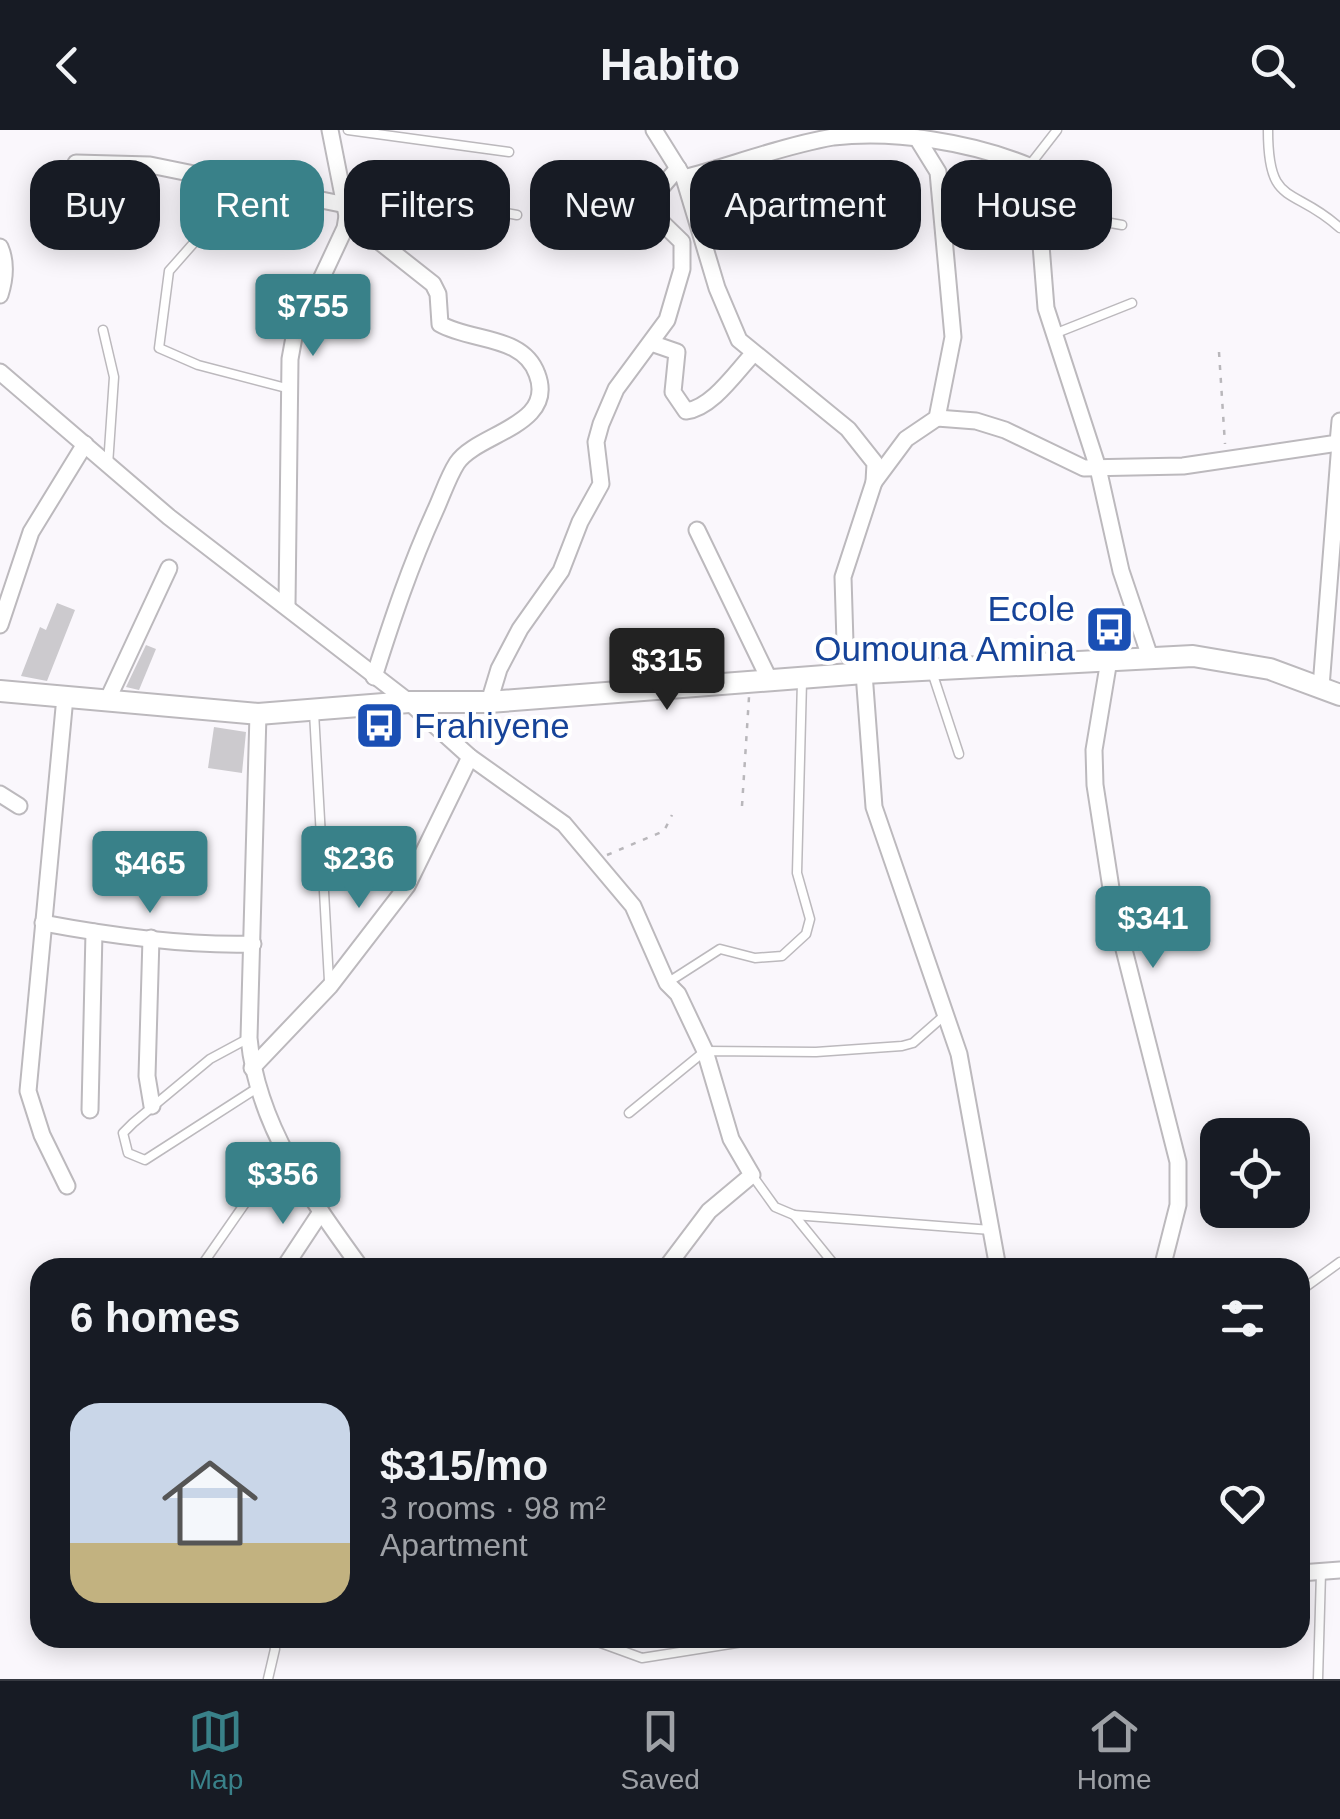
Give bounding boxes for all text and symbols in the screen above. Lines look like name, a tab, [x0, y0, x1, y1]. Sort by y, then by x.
icon: back	[40, 38, 95, 93]
icon: search	[1245, 38, 1300, 93]
text: Habito	[600, 39, 740, 90]
chip: Buy	[30, 160, 160, 250]
chip: Rent	[180, 160, 324, 250]
chip: Filters	[344, 160, 510, 250]
chip: New	[530, 160, 670, 250]
chip: Apartment	[690, 160, 921, 250]
chip: House	[941, 160, 1112, 250]
pin: $755	[254, 274, 372, 359]
text: $755	[277, 288, 349, 324]
place label: Ecole Oumouna Amina	[814, 589, 1076, 668]
bus stop icon: Ecole Oumouna Amina	[1084, 603, 1136, 655]
pin: $315	[608, 628, 726, 713]
text: $315	[631, 642, 703, 678]
bus stop icon: Frahiyene	[353, 700, 405, 752]
place label: Frahiyene	[414, 706, 570, 745]
pin: $236	[300, 826, 418, 911]
pin: $465	[91, 831, 209, 916]
text: $236	[323, 840, 395, 876]
text: $465	[114, 845, 186, 881]
pin: $341	[1094, 886, 1212, 971]
text: $341	[1117, 900, 1189, 936]
map controls	[1200, 1118, 1310, 1228]
button: locate	[1200, 1118, 1310, 1228]
pin: $356	[224, 1142, 342, 1227]
text: $356	[247, 1156, 319, 1192]
icon: filters	[1215, 1291, 1270, 1346]
text: 6 homes	[70, 1294, 240, 1341]
text: $315/mo	[380, 1442, 548, 1489]
icon: home	[150, 1443, 270, 1563]
icon: heart	[1215, 1476, 1270, 1531]
text: 3 rooms · 98 m²	[380, 1490, 606, 1526]
text: Apartment	[380, 1527, 528, 1563]
tab: Map	[188, 1704, 243, 1796]
tab: Saved	[620, 1704, 700, 1796]
tab: Home	[1077, 1704, 1151, 1796]

